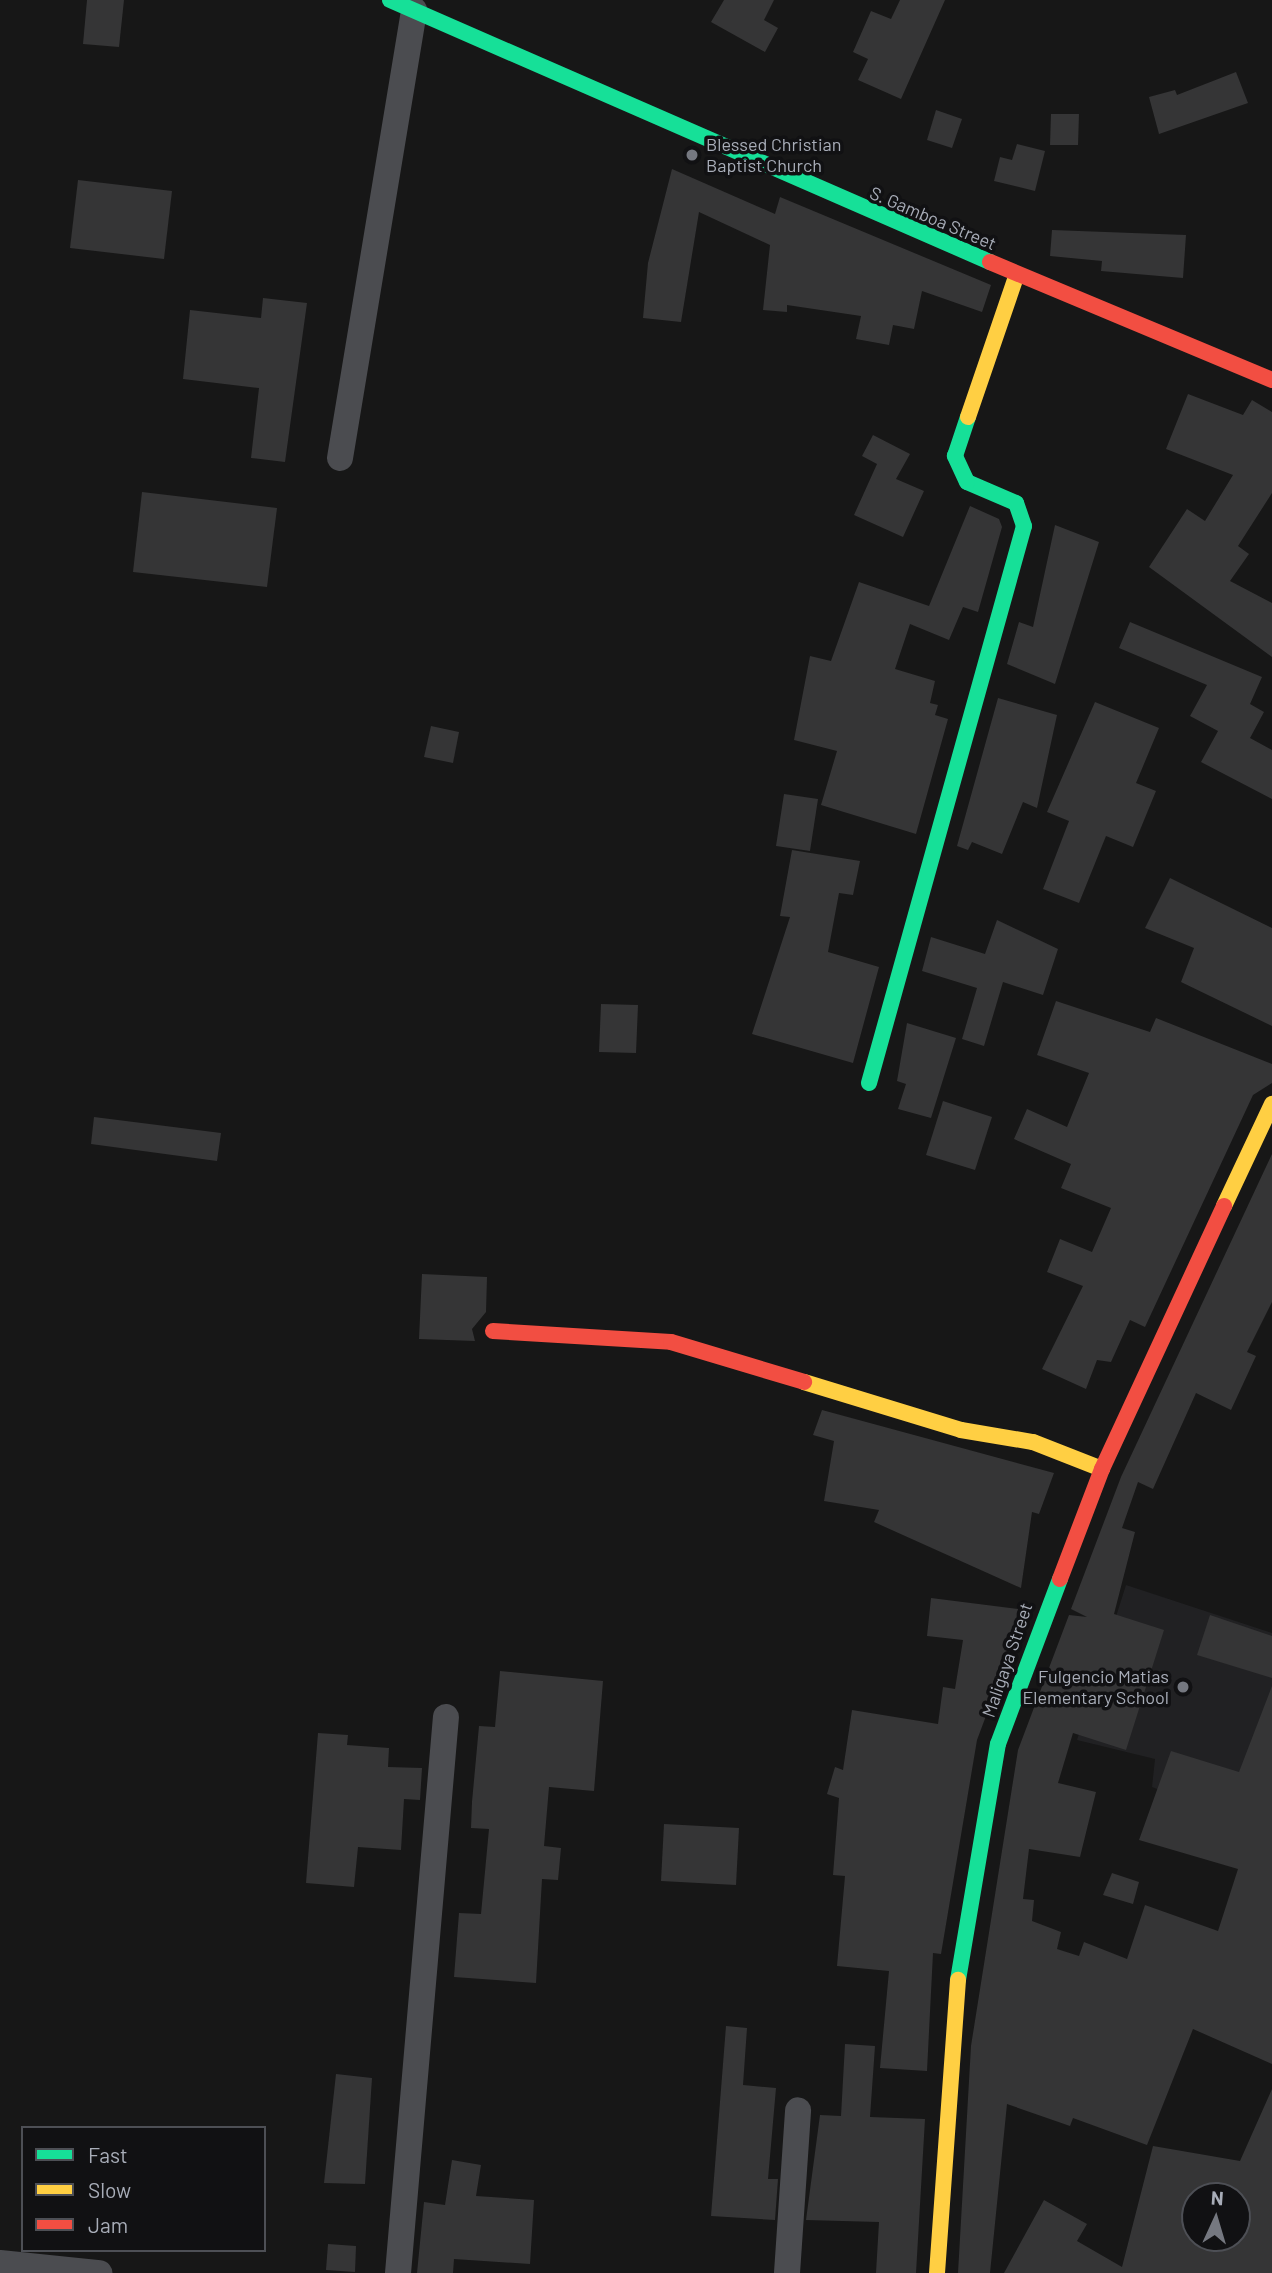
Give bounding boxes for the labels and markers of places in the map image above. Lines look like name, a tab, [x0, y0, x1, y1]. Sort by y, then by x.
place label: Blessed Christian Baptist Church	[706, 134, 841, 176]
marker: Blessed Christian Baptist Church	[684, 147, 700, 163]
place label: Fulgencio Matias Elementary School	[1022, 1666, 1169, 1708]
marker: Fulgencio Matias Elementary School	[1175, 1679, 1191, 1695]

